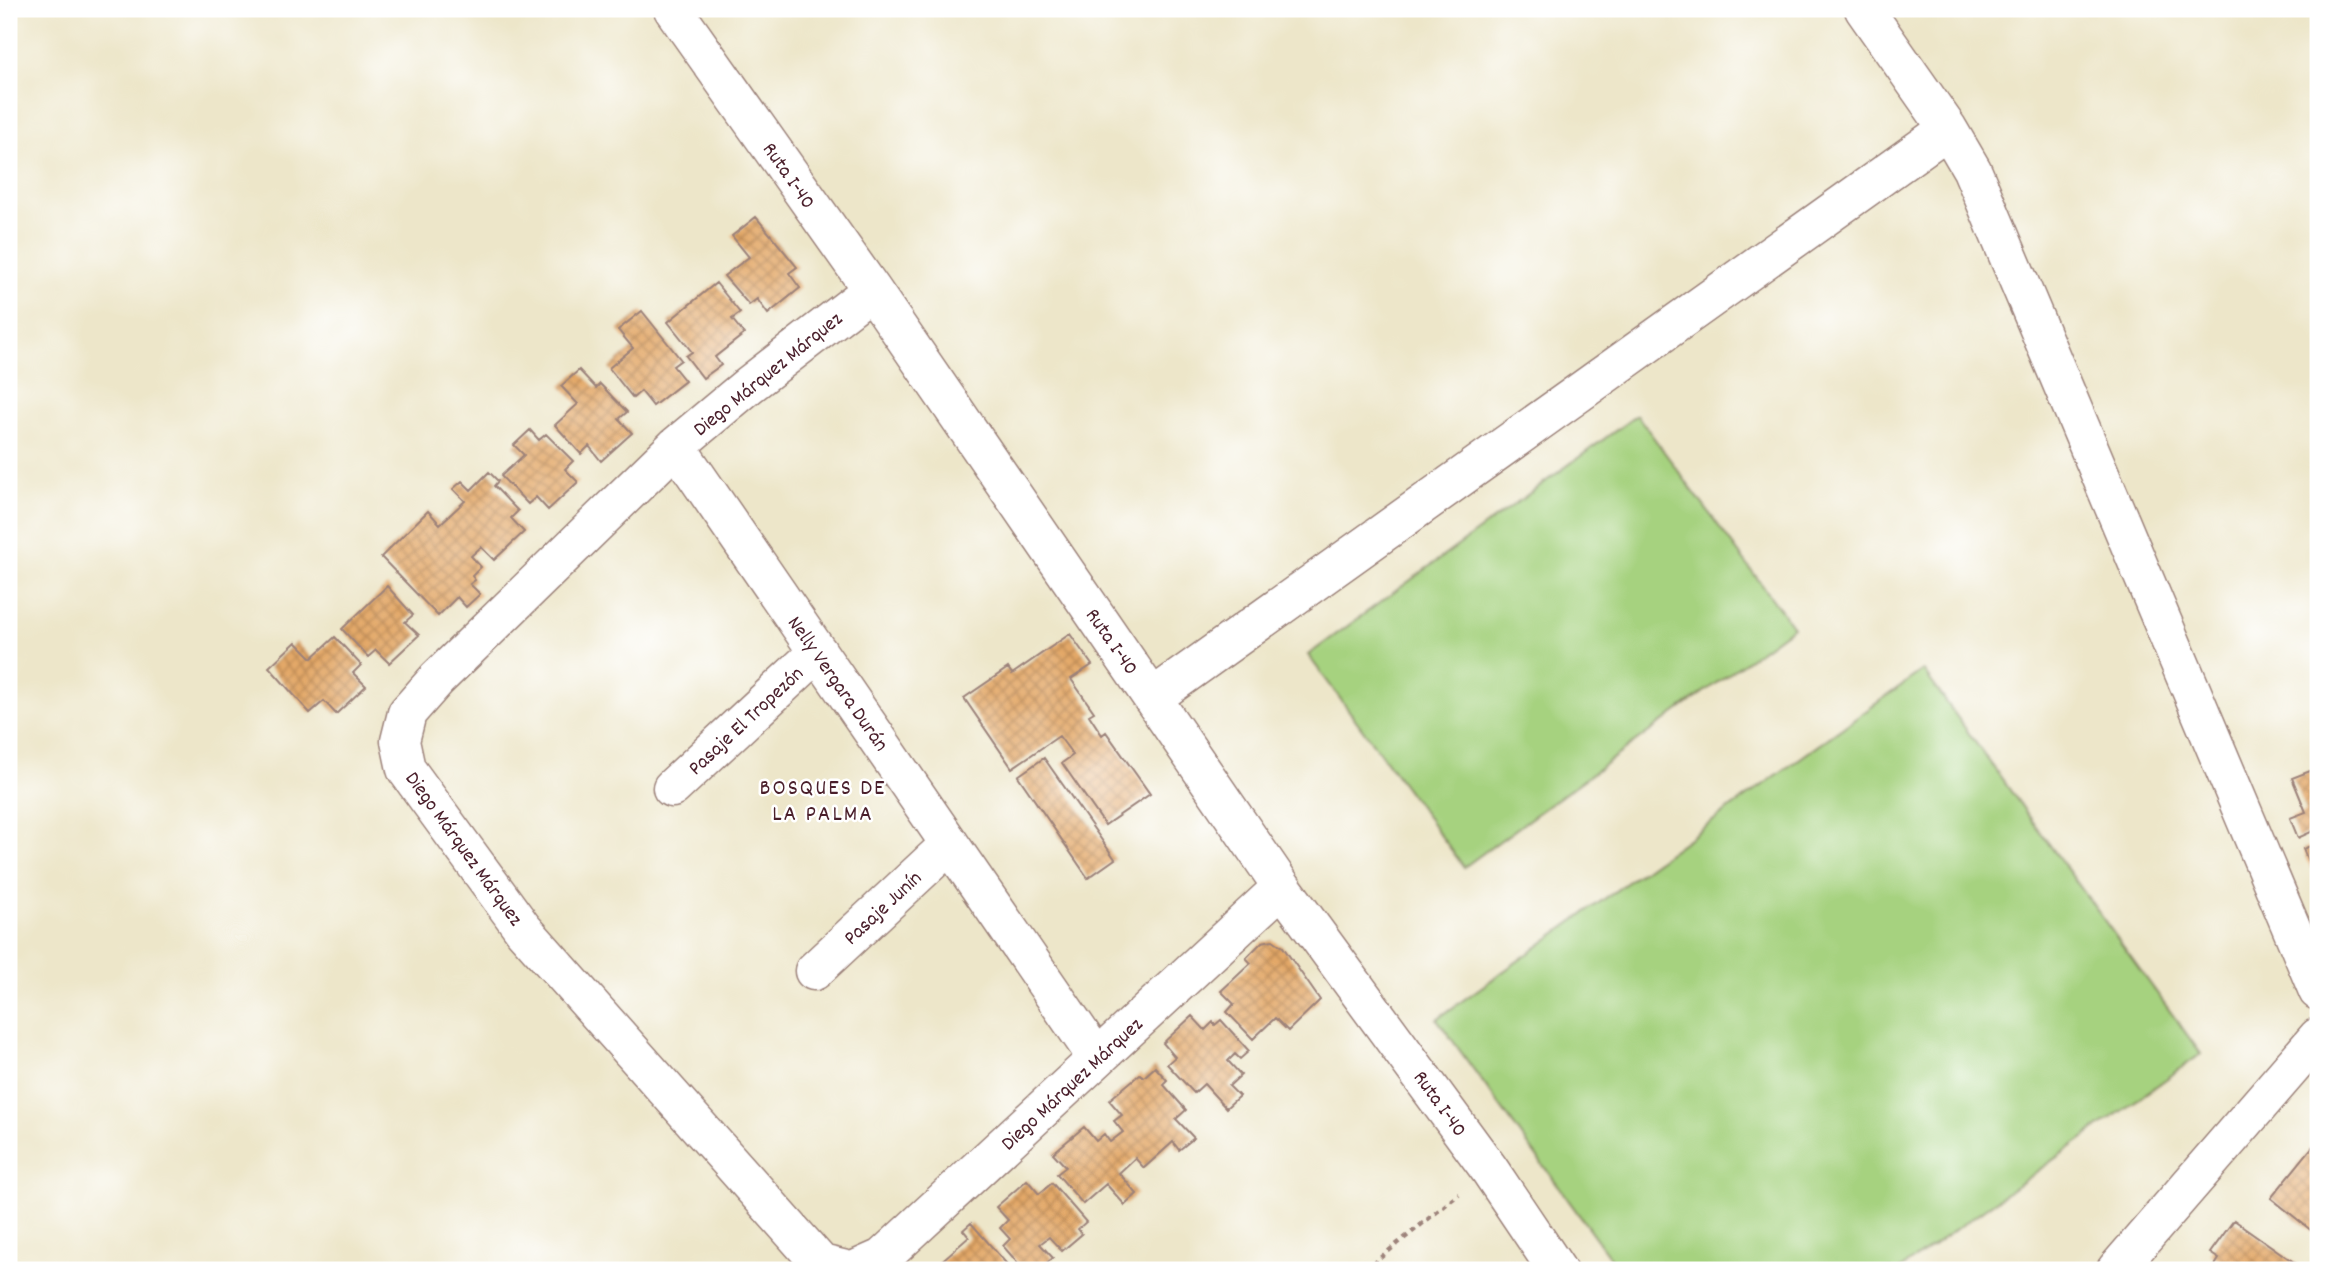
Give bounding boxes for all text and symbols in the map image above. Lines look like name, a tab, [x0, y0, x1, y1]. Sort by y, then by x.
street label: Ruta I-40	[754, 137, 821, 216]
street label: Diego Márquez Márquez	[688, 306, 850, 445]
street label: Ruta I-40	[1077, 603, 1144, 682]
street label: Nelly Vergara Durán	[779, 611, 895, 759]
street label: Pasaje El Tropezón	[683, 661, 812, 784]
street label: Diego Márquez Márquez	[396, 766, 529, 933]
district label: BOSQUES DE LA PALMA	[760, 773, 886, 832]
street label: Pasaje Junín	[838, 865, 930, 953]
street label: Diego Márquez Márquez	[995, 1011, 1151, 1159]
street label: Ruta I-40	[1404, 1065, 1473, 1144]

